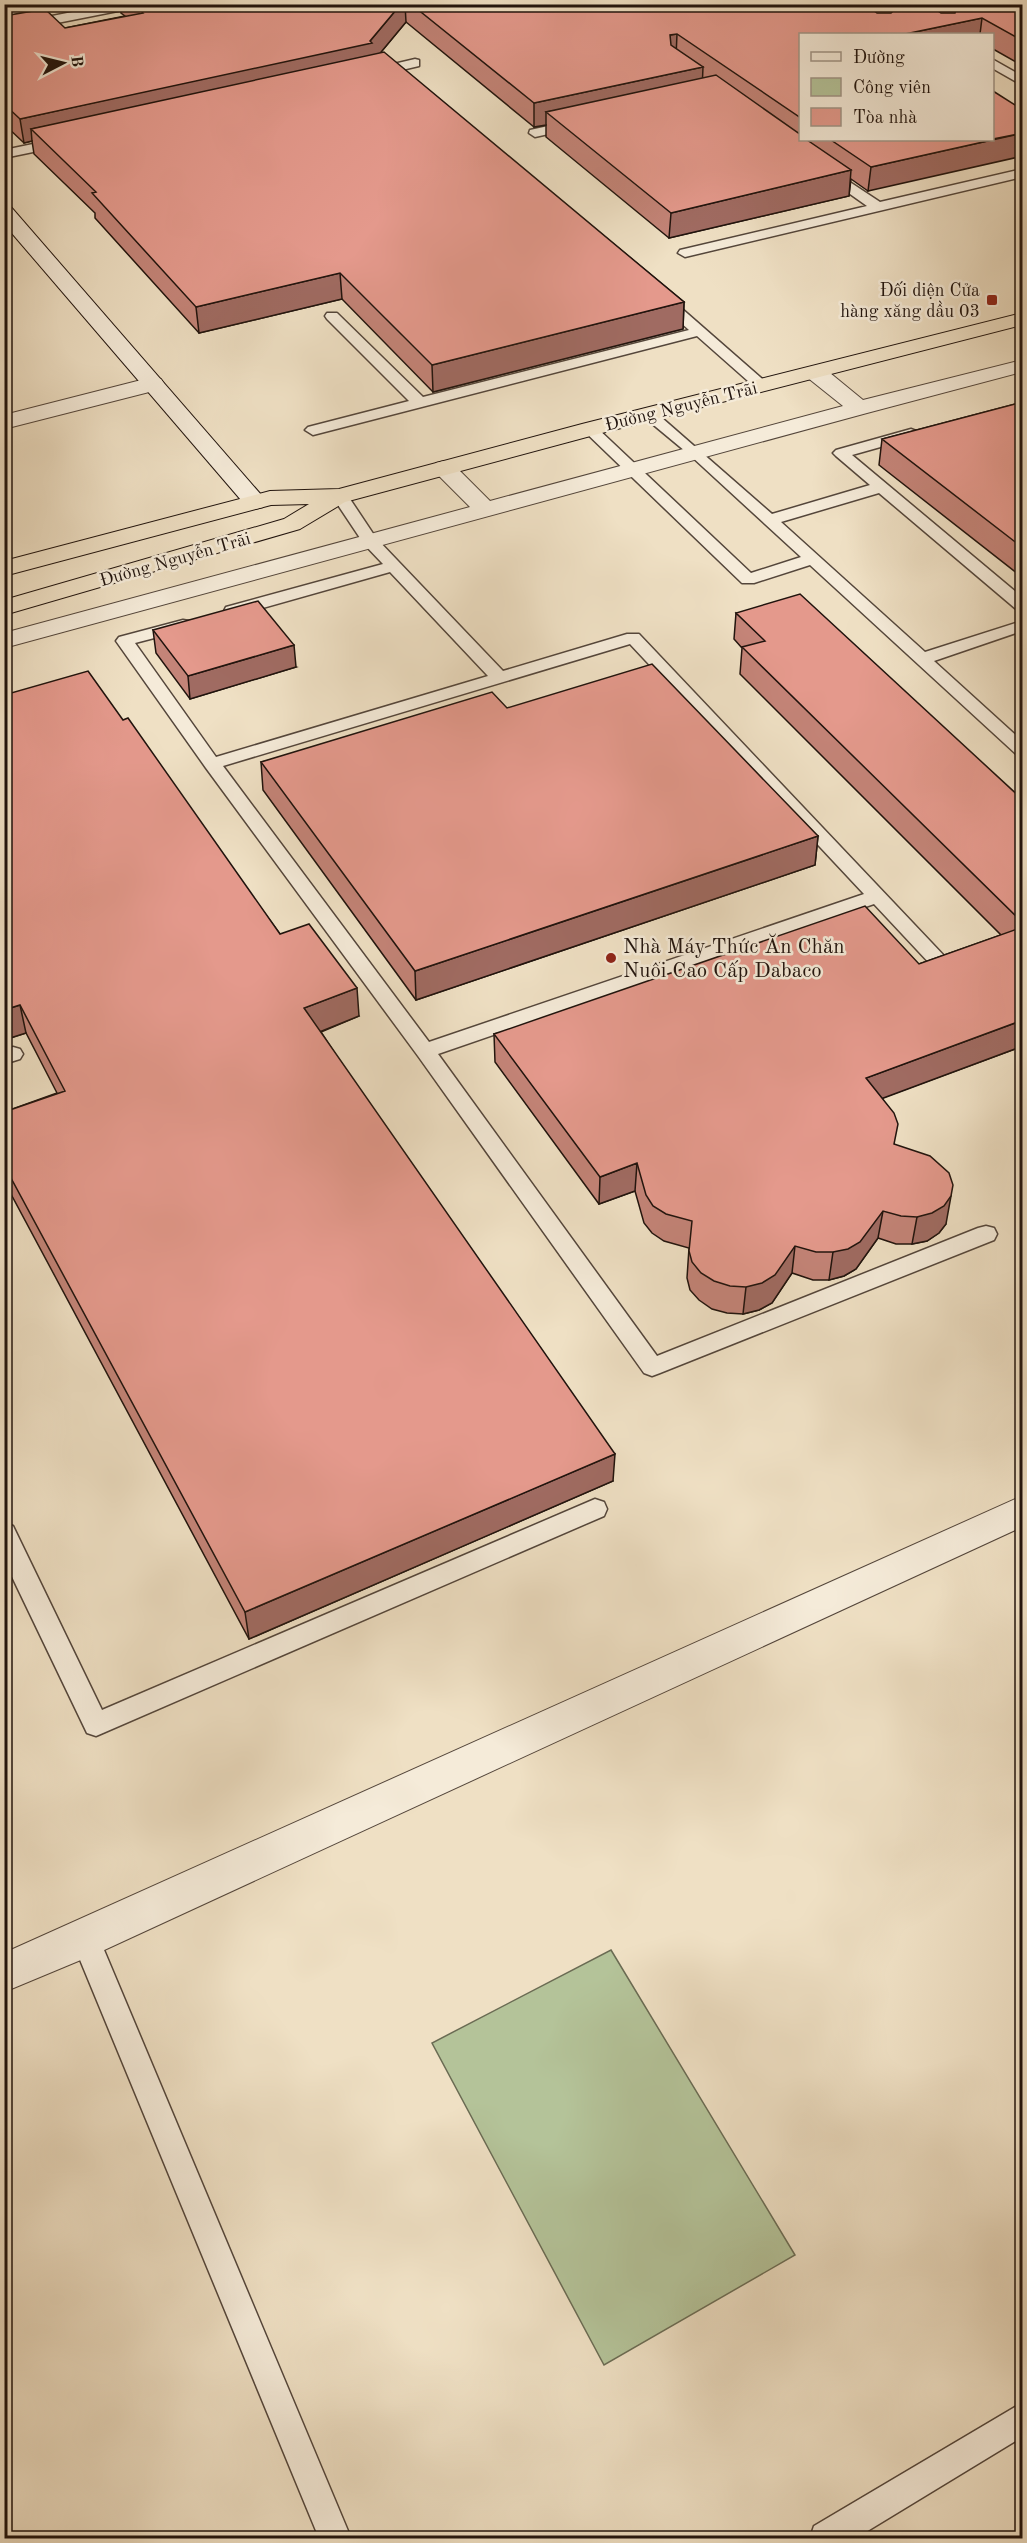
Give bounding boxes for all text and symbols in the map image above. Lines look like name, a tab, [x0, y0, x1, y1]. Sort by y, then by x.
north arrow	[33, 33, 93, 93]
legend	[799, 33, 994, 141]
text: Đường	[853, 49, 905, 67]
text: B	[67, 55, 85, 68]
text: Công viên	[853, 79, 931, 97]
text: Tòa nhà	[853, 109, 917, 127]
place label: Đối diện Cửa hàng xăng dầu 03	[840, 281, 980, 321]
marker: Đối diện Cửa hàng xăng dầu 03	[985, 293, 999, 307]
street label: Đường Nguyễn Trãi	[603, 377, 759, 435]
street label: Đường Nguyễn Trãi	[97, 528, 253, 590]
place label: Nhà Máy Thức Ăn Chăn Nuôi Cao Cấp Dabaco	[623, 933, 845, 982]
marker: Nhà Máy Thức Ăn Chăn Nuôi Cao Cấp Dabaco	[604, 951, 618, 965]

